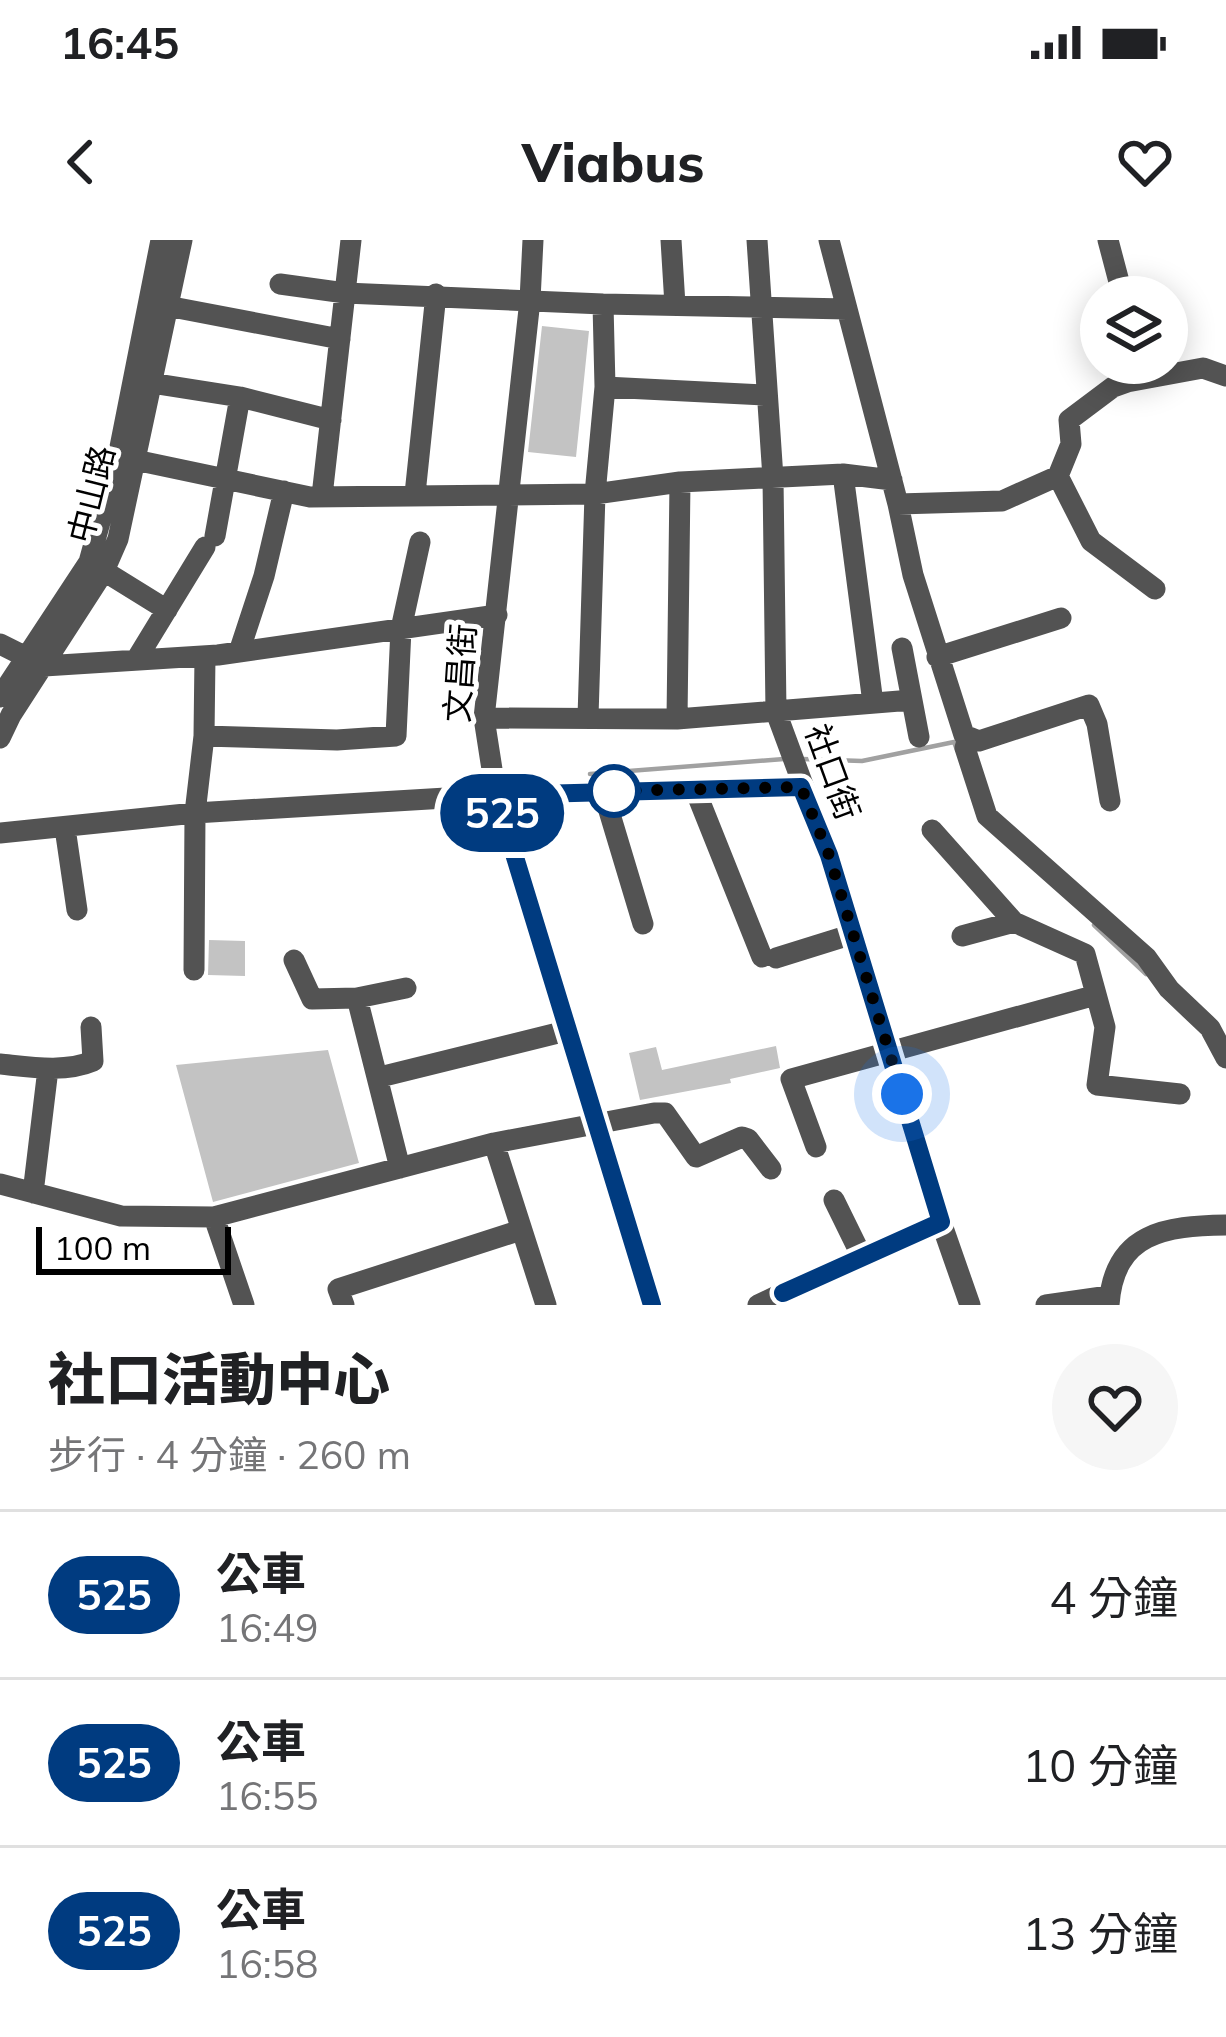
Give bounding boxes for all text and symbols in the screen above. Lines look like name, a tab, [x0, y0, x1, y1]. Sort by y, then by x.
text: 16:45	[60, 14, 179, 70]
text: Viabus	[522, 128, 704, 196]
icon: back	[48, 129, 114, 195]
icon: heart	[1112, 129, 1178, 195]
map controls	[1080, 276, 1188, 384]
button: layers	[1080, 276, 1188, 384]
street label: 中山路	[59, 441, 122, 547]
street label: 文昌街	[436, 622, 483, 724]
street label: 社口街	[797, 718, 870, 825]
unlabelled marker	[589, 766, 639, 816]
line badge: 525	[433, 774, 571, 852]
text: 525	[464, 786, 540, 839]
your location	[872, 1064, 932, 1124]
scale bar	[36, 1221, 231, 1274]
text: 100 m	[54, 1227, 151, 1268]
text: 社口活動中心	[48, 1343, 390, 1414]
button: heart	[1052, 1344, 1178, 1470]
text: 步行 · 4 分鐘 · 260 m	[48, 1430, 411, 1479]
text: 公車	[216, 1545, 306, 1601]
text: 525	[76, 1568, 152, 1621]
text: 4 分鐘	[1049, 1569, 1178, 1625]
text: 16:49	[216, 1603, 319, 1652]
text: 公車	[216, 1713, 306, 1769]
text: 525	[76, 1736, 152, 1789]
text: 10 分鐘	[1022, 1737, 1178, 1793]
text: 16:55	[216, 1771, 319, 1820]
text: 公車	[216, 1881, 306, 1937]
text: 525	[76, 1904, 152, 1957]
text: 13 分鐘	[1022, 1905, 1178, 1961]
text: 16:58	[216, 1939, 319, 1988]

